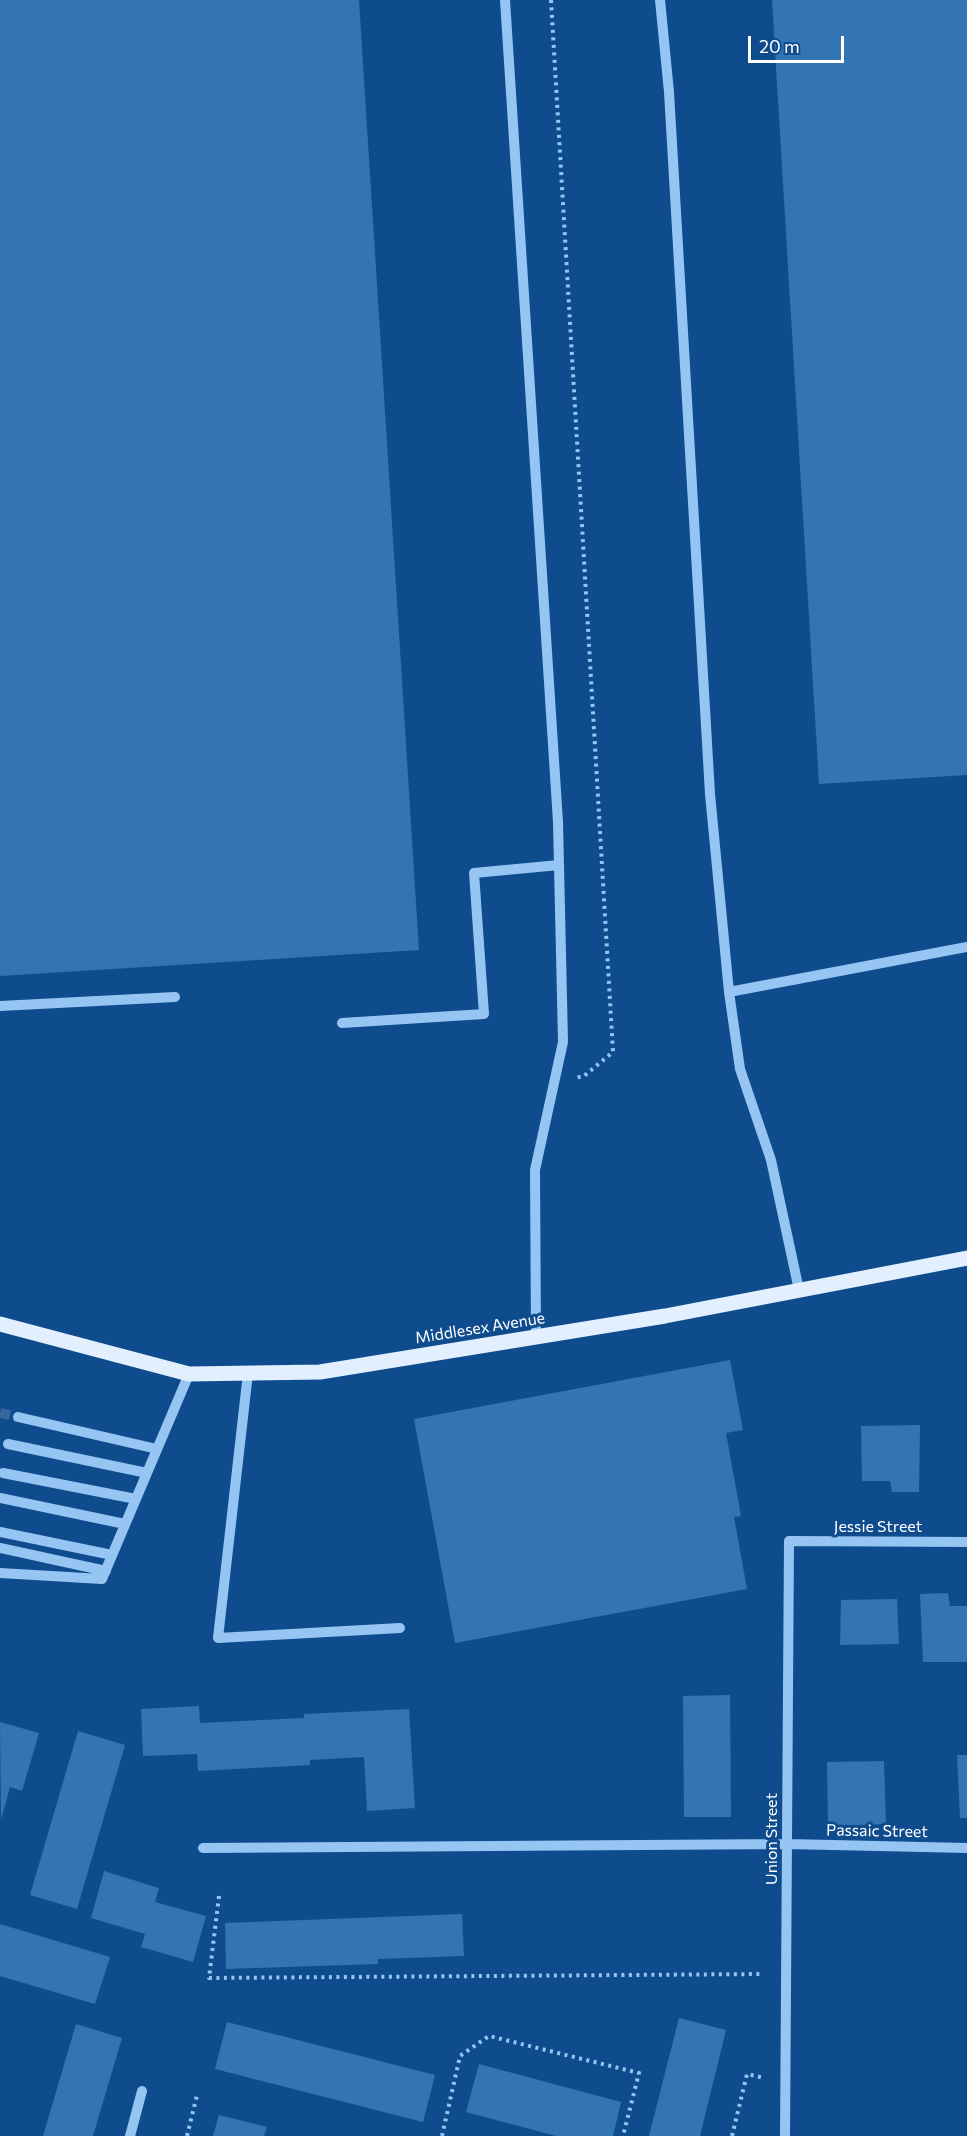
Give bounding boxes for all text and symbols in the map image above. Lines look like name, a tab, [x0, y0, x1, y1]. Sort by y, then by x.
scale bar	[751, 24, 847, 62]
text: 20 m	[759, 35, 800, 57]
street label: Middlesex Avenue	[414, 1308, 546, 1348]
street label: Jessie Street	[834, 1517, 922, 1537]
street label: Union Street	[762, 1793, 782, 1885]
street label: Passaic Street	[826, 1821, 928, 1841]

